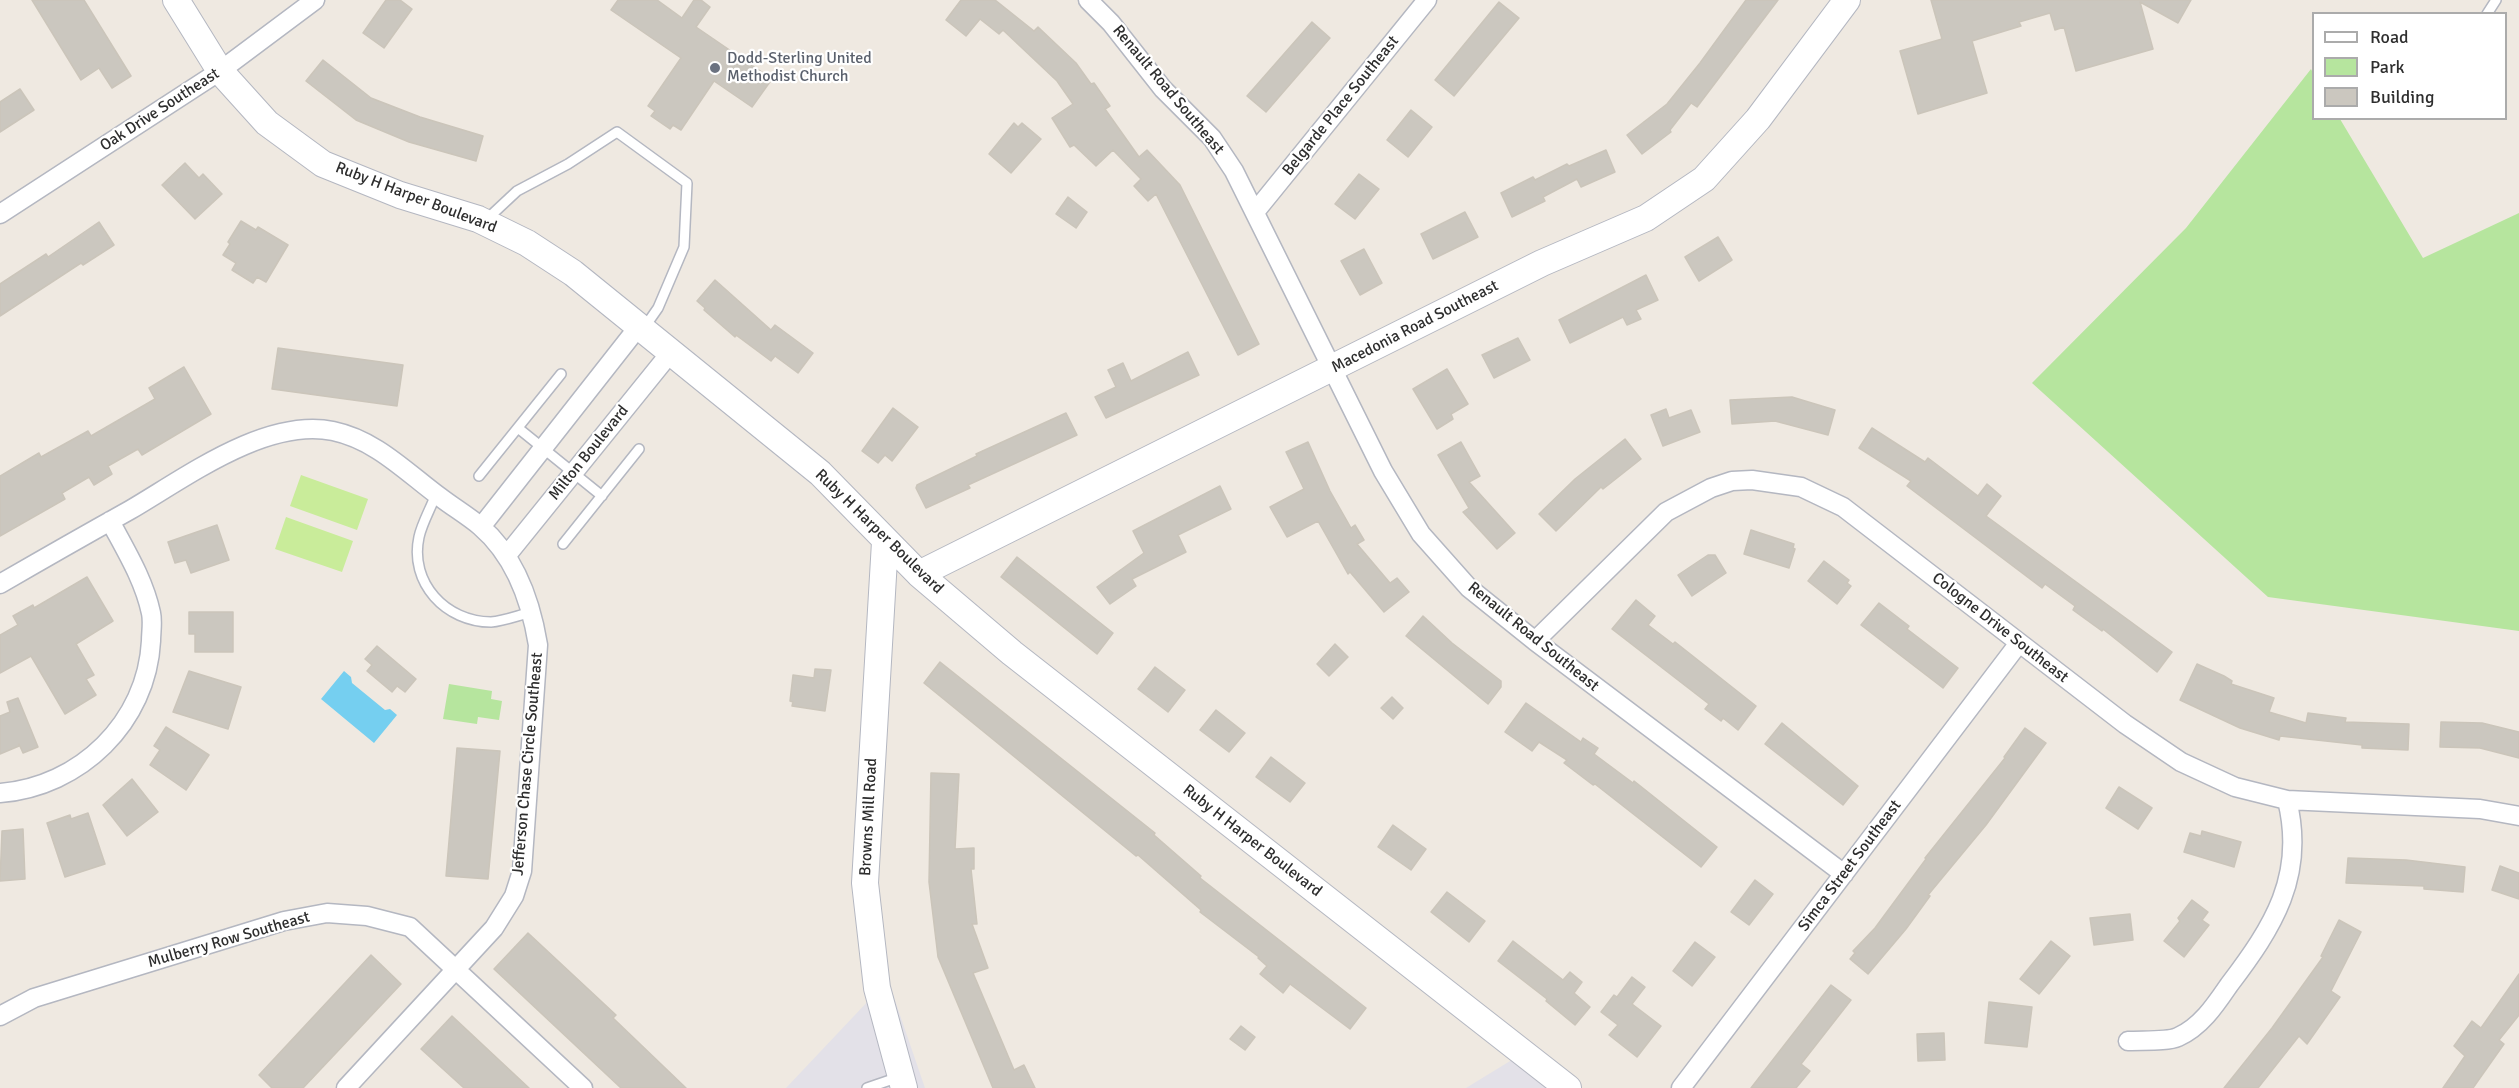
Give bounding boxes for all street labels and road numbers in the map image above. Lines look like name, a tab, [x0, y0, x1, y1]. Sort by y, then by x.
street label: Renault Road Southeast	[1108, 21, 1228, 159]
street label: Belgarde Place Southeast	[1279, 32, 1403, 180]
street label: Oak Drive Southeast	[97, 64, 223, 156]
street label: Ruby H Harper Boulevard	[333, 158, 499, 238]
street label: Macedonia Road Southeast	[1328, 277, 1502, 377]
street label: Milton Boulevard	[545, 402, 633, 504]
street label: Ruby H Harper Boulevard	[811, 466, 947, 598]
street label: Cologne Drive Southeast	[1928, 569, 2072, 687]
street label: Renault Road Southeast	[1464, 578, 1602, 696]
street label: Jefferson Chase Circle Southeast	[509, 652, 547, 876]
street label: Browns Mill Road	[856, 757, 882, 877]
street label: Ruby H Harper Boulevard	[1179, 781, 1325, 901]
street label: Simca Street Southeast	[1794, 797, 1906, 935]
street label: Mulberry Row Southeast	[146, 908, 312, 972]

